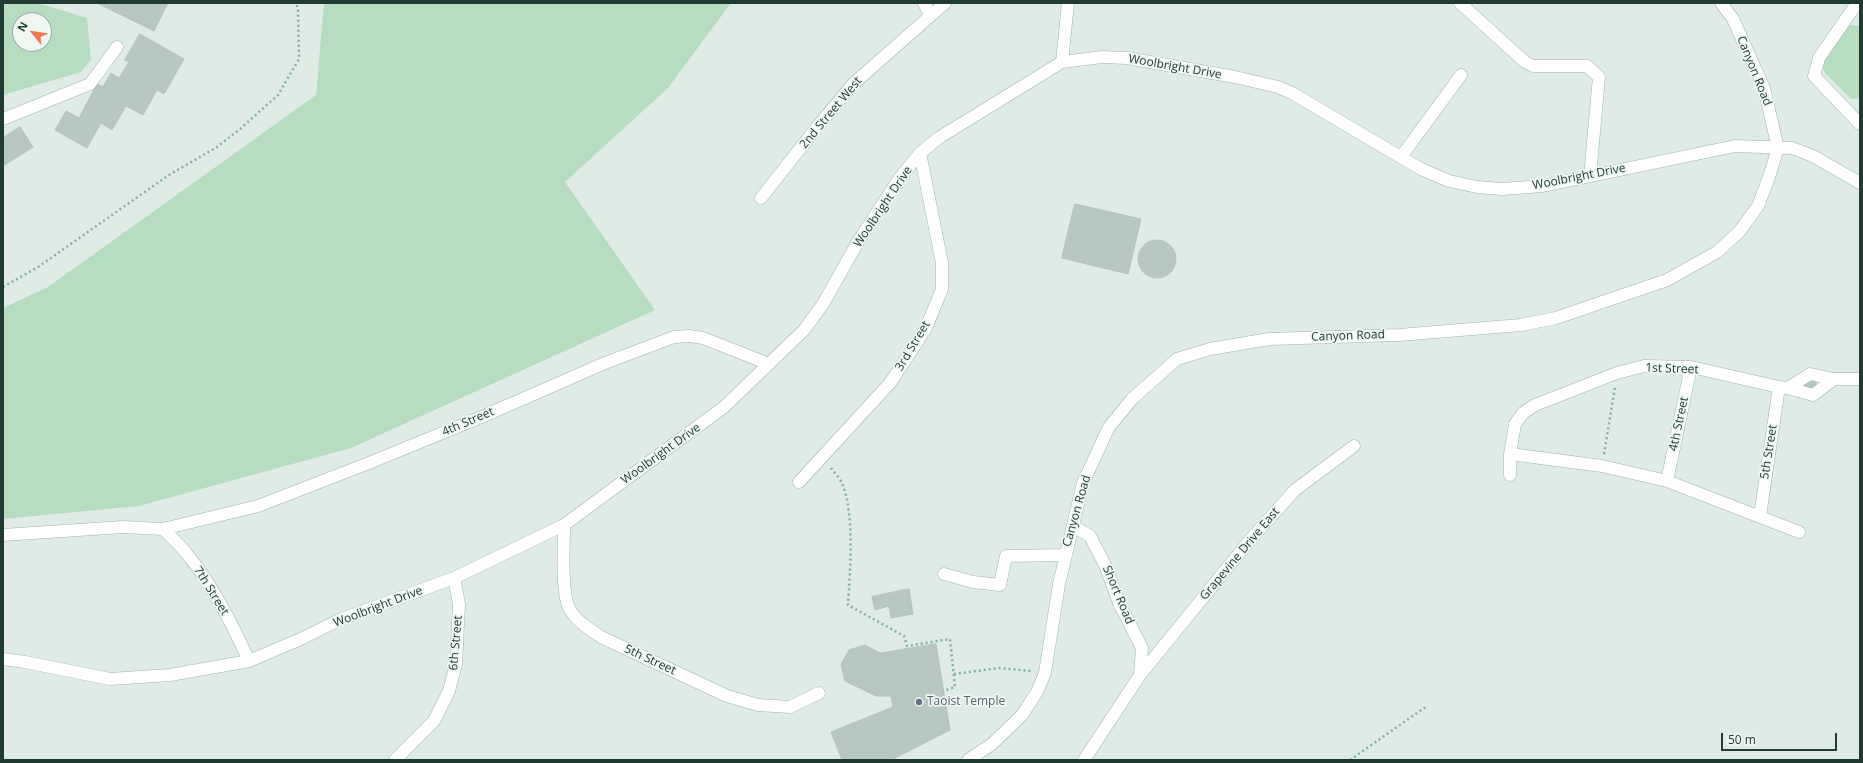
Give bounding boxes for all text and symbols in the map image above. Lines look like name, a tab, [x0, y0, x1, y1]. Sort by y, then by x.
north arrow	[12, 12, 52, 52]
text: N	[13, 19, 31, 34]
street label: Canyon Road	[1733, 34, 1775, 108]
street label: Woolbright Drive	[1127, 52, 1223, 82]
street label: 2nd Street West	[797, 74, 865, 152]
street label: Woolbright Drive	[1531, 161, 1627, 193]
street label: Woolbright Drive	[851, 164, 915, 250]
street label: 3rd Street	[892, 318, 934, 374]
street label: Canyon Road	[1311, 328, 1385, 344]
street label: 1st Street	[1645, 361, 1699, 377]
street label: 4th Street	[1666, 396, 1692, 452]
street label: 4th Street	[440, 405, 496, 439]
street label: Woolbright Drive	[619, 420, 703, 488]
street label: 5th Street	[1758, 424, 1780, 480]
street label: Canyon Road	[1060, 473, 1094, 549]
street label: Grapevine Drive East	[1197, 505, 1283, 603]
street label: 7th Street	[190, 564, 232, 618]
street label: Short Road	[1099, 564, 1137, 626]
street label: Woolbright Drive	[331, 583, 425, 631]
street label: 6th Street	[446, 615, 466, 671]
street label: 5th Street	[622, 642, 678, 678]
place label: Taoist Temple	[927, 695, 1005, 709]
marker: Taoist Temple	[914, 697, 924, 707]
scale bar	[1723, 725, 1839, 751]
text: 50 m	[1728, 731, 1756, 748]

